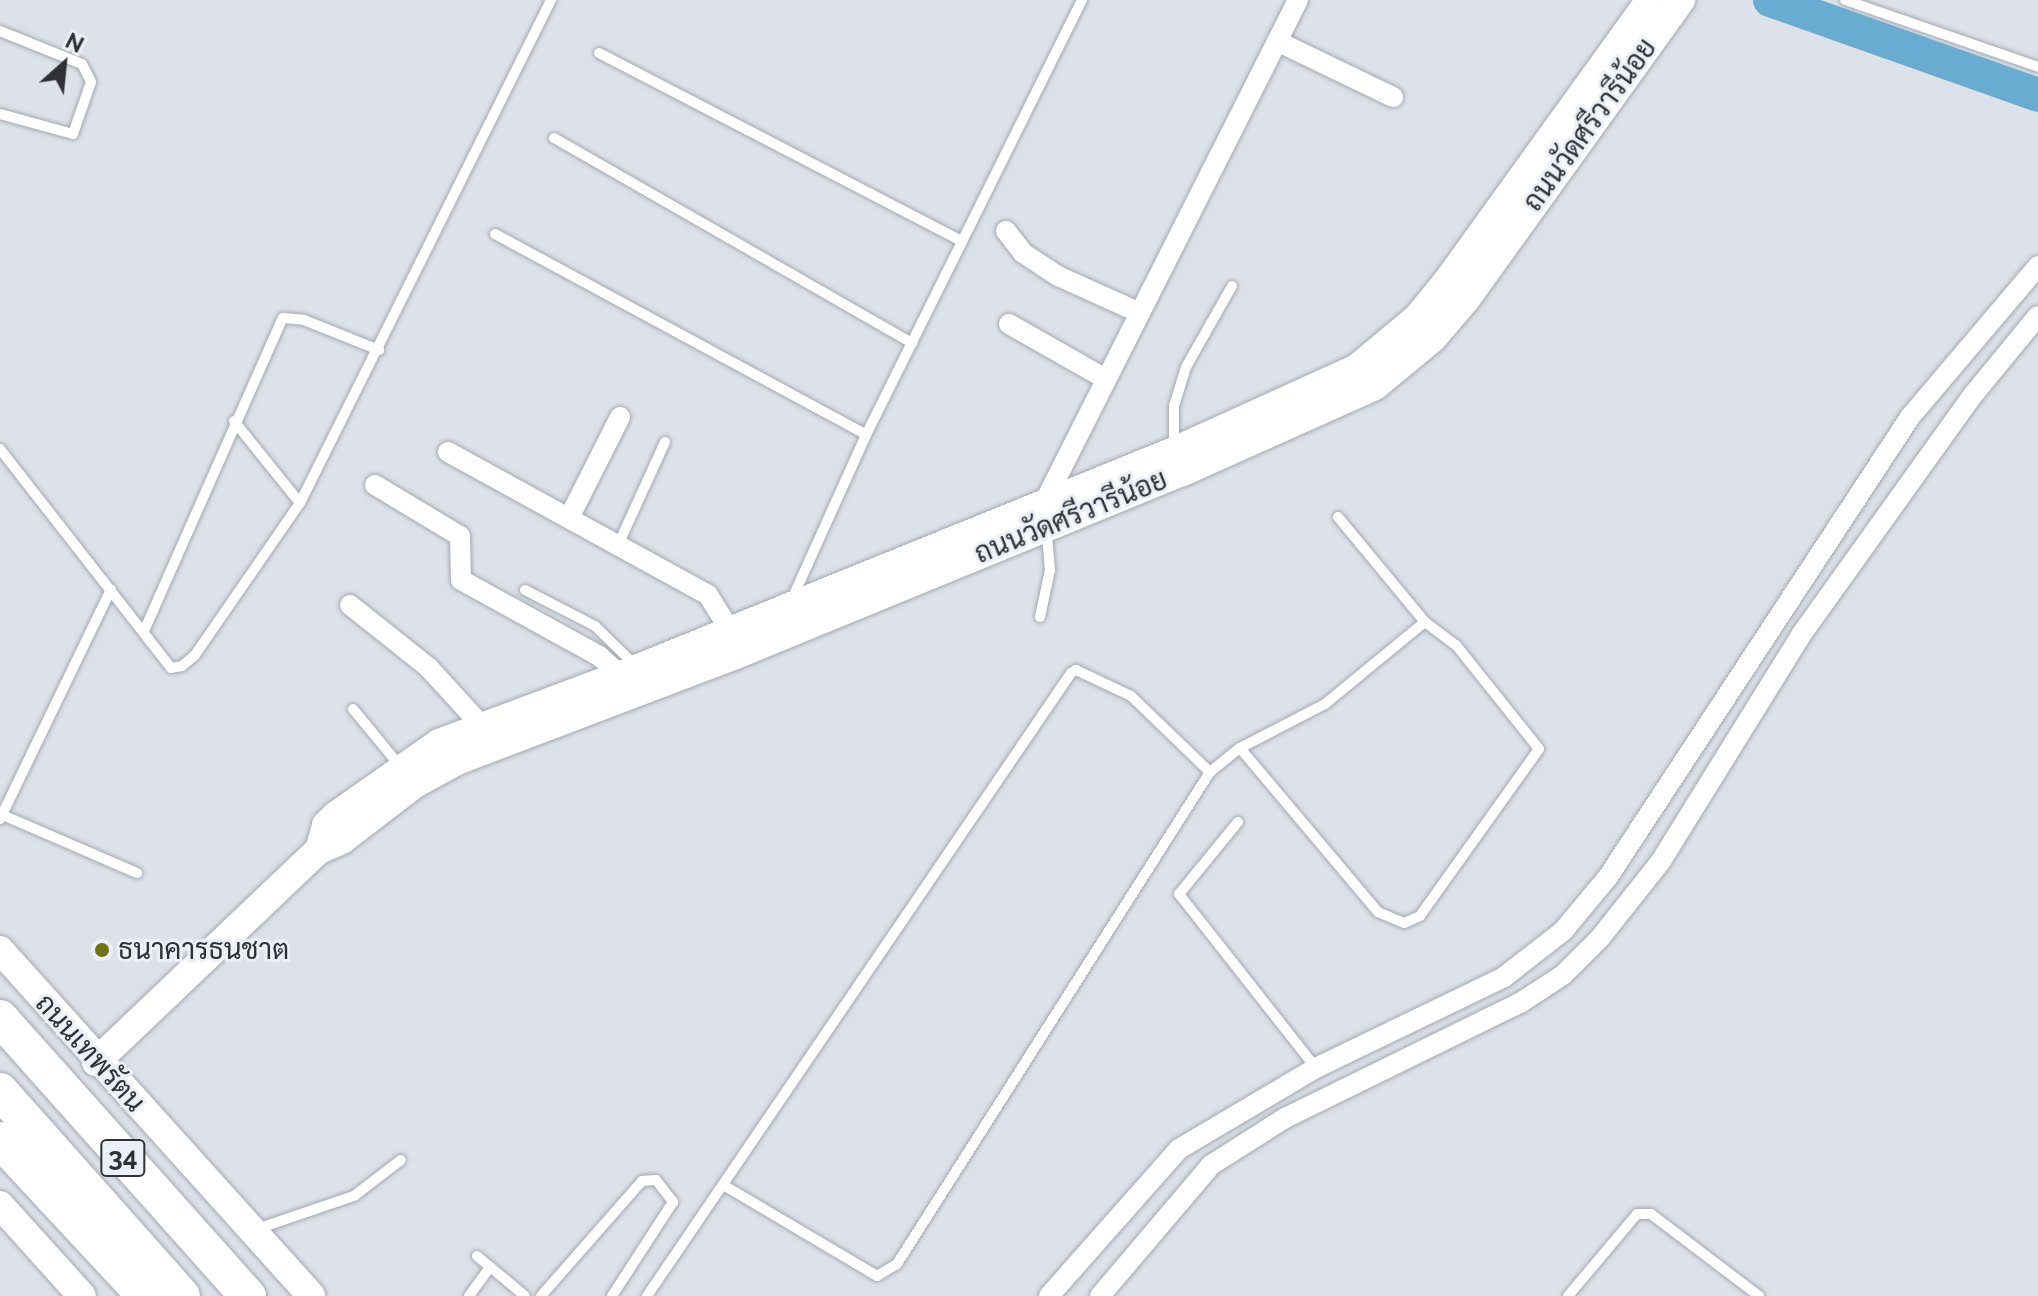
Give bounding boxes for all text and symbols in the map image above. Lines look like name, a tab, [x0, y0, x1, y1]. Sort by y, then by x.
north arrow	[24, 24, 104, 104]
text: N	[62, 27, 88, 58]
street label: ถนนวัดศรีวารีน้อย	[1516, 32, 1664, 218]
street label: ถนนวัดศรีวารีน้อย	[970, 463, 1172, 571]
place label: ธนาคารธนชาต	[118, 933, 289, 967]
marker: ธนาคารธนชาต	[93, 941, 111, 959]
street label: ถนนเทพรัตน	[28, 987, 152, 1119]
road number: 34	[99, 1136, 147, 1180]

